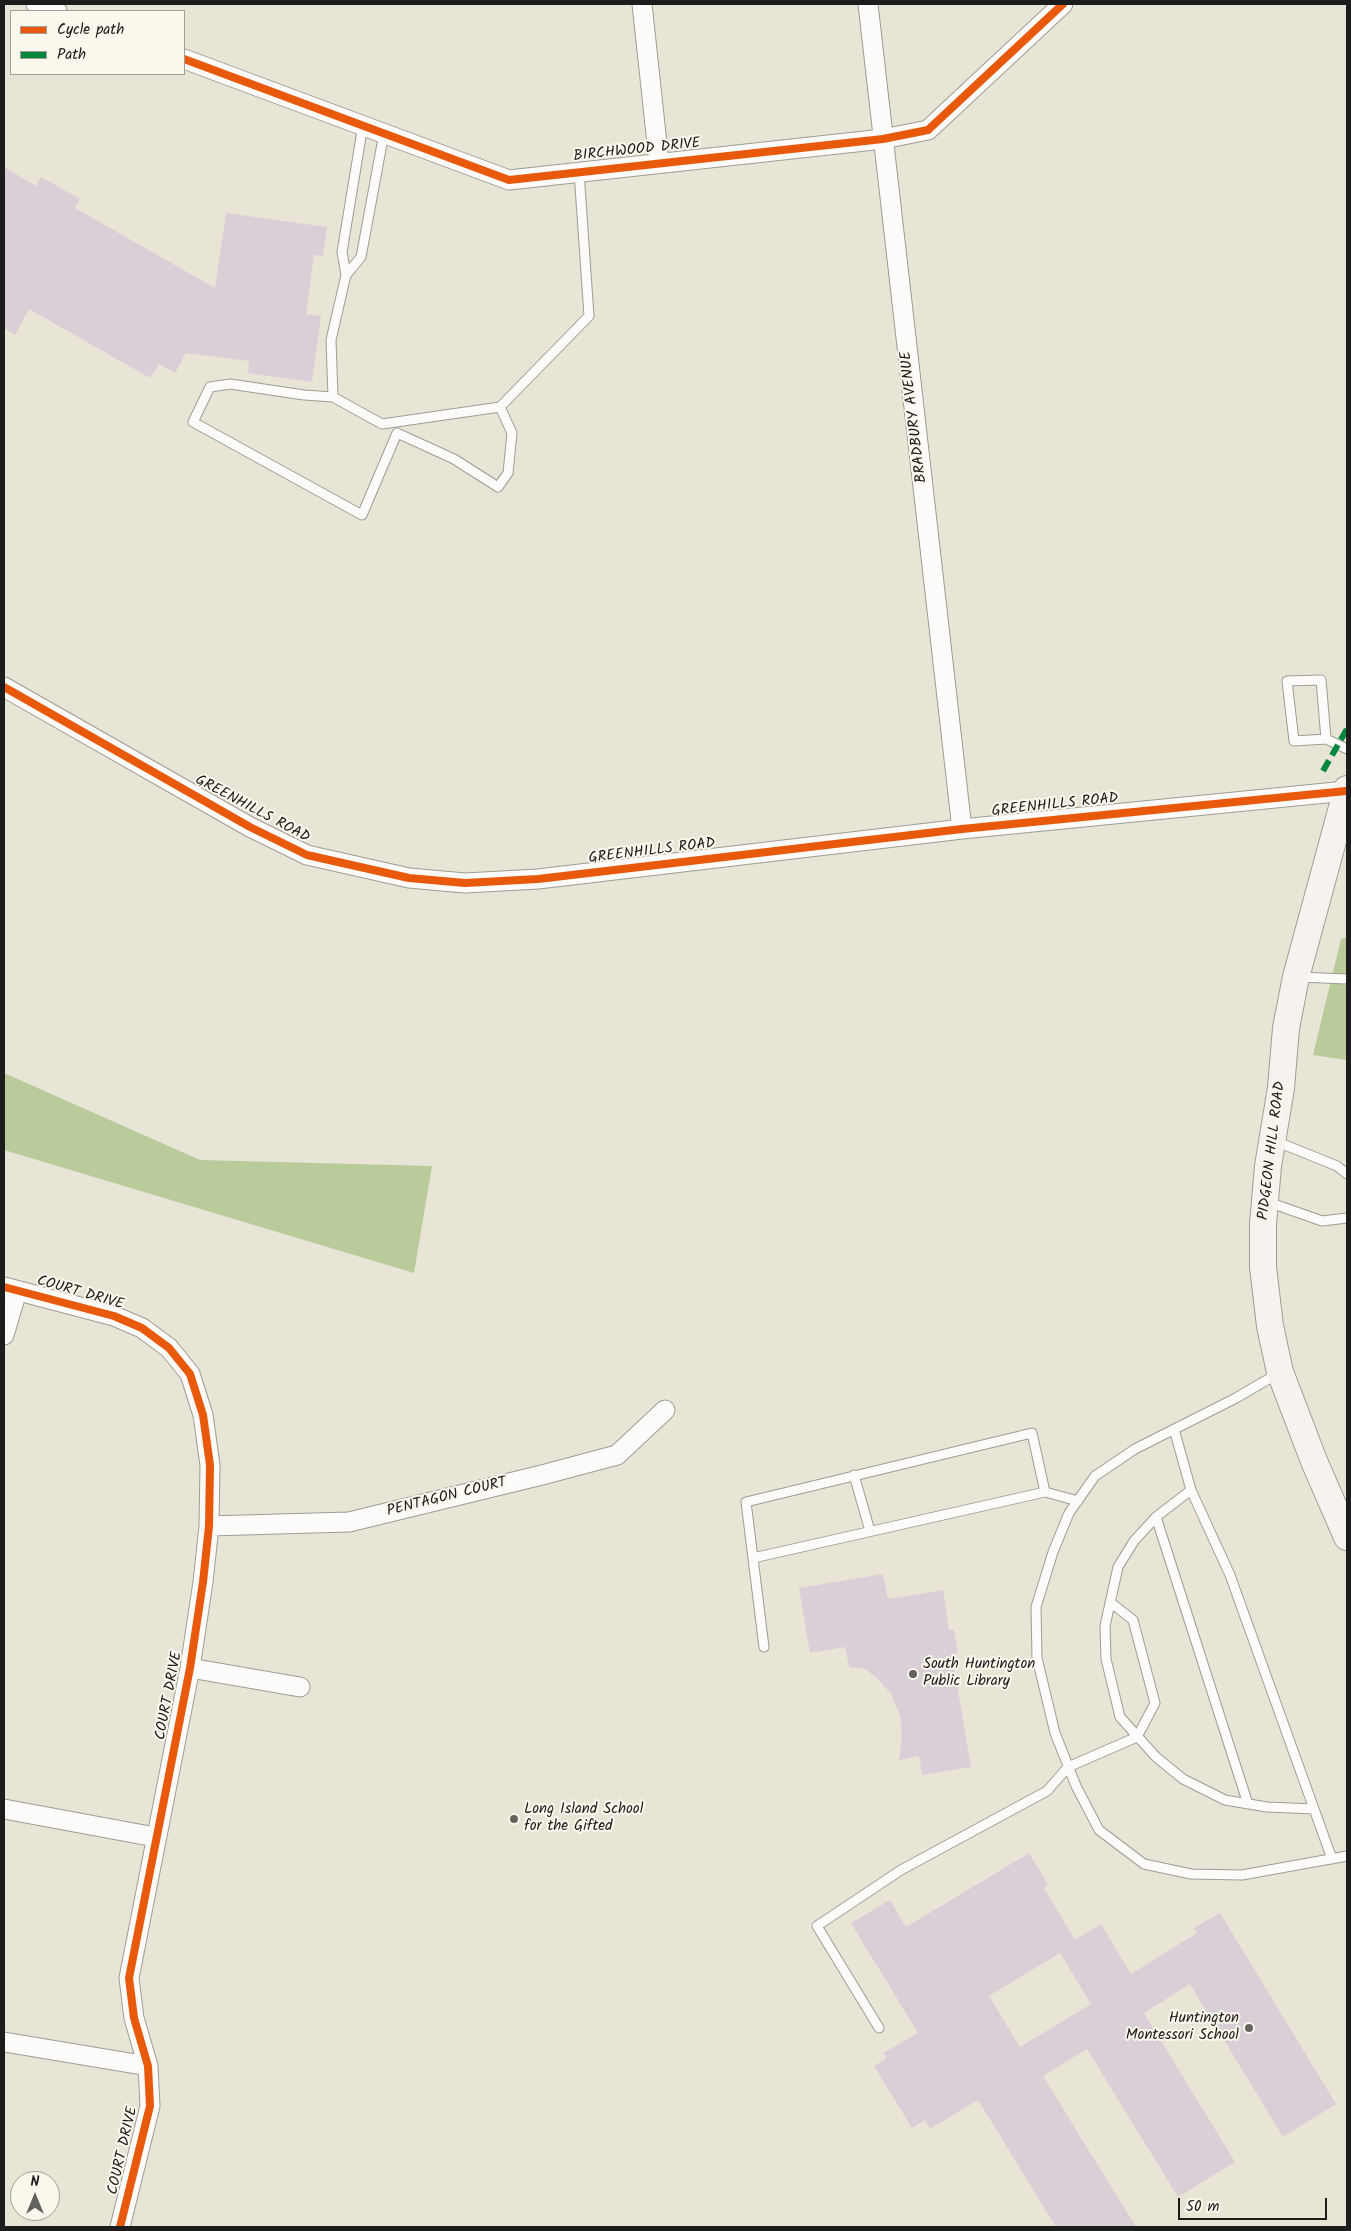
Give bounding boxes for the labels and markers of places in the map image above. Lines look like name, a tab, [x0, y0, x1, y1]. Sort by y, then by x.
place label: South Huntington Public Library	[923, 1656, 1035, 1691]
marker: South Huntington Public Library	[907, 1668, 919, 1680]
place label: Long Island School for the Gifted	[524, 1801, 643, 1836]
marker: Long Island School for the Gifted	[508, 1813, 520, 1825]
place label: Huntington Montessori School	[1126, 2010, 1239, 2045]
marker: Huntington Montessori School	[1243, 2022, 1255, 2034]

